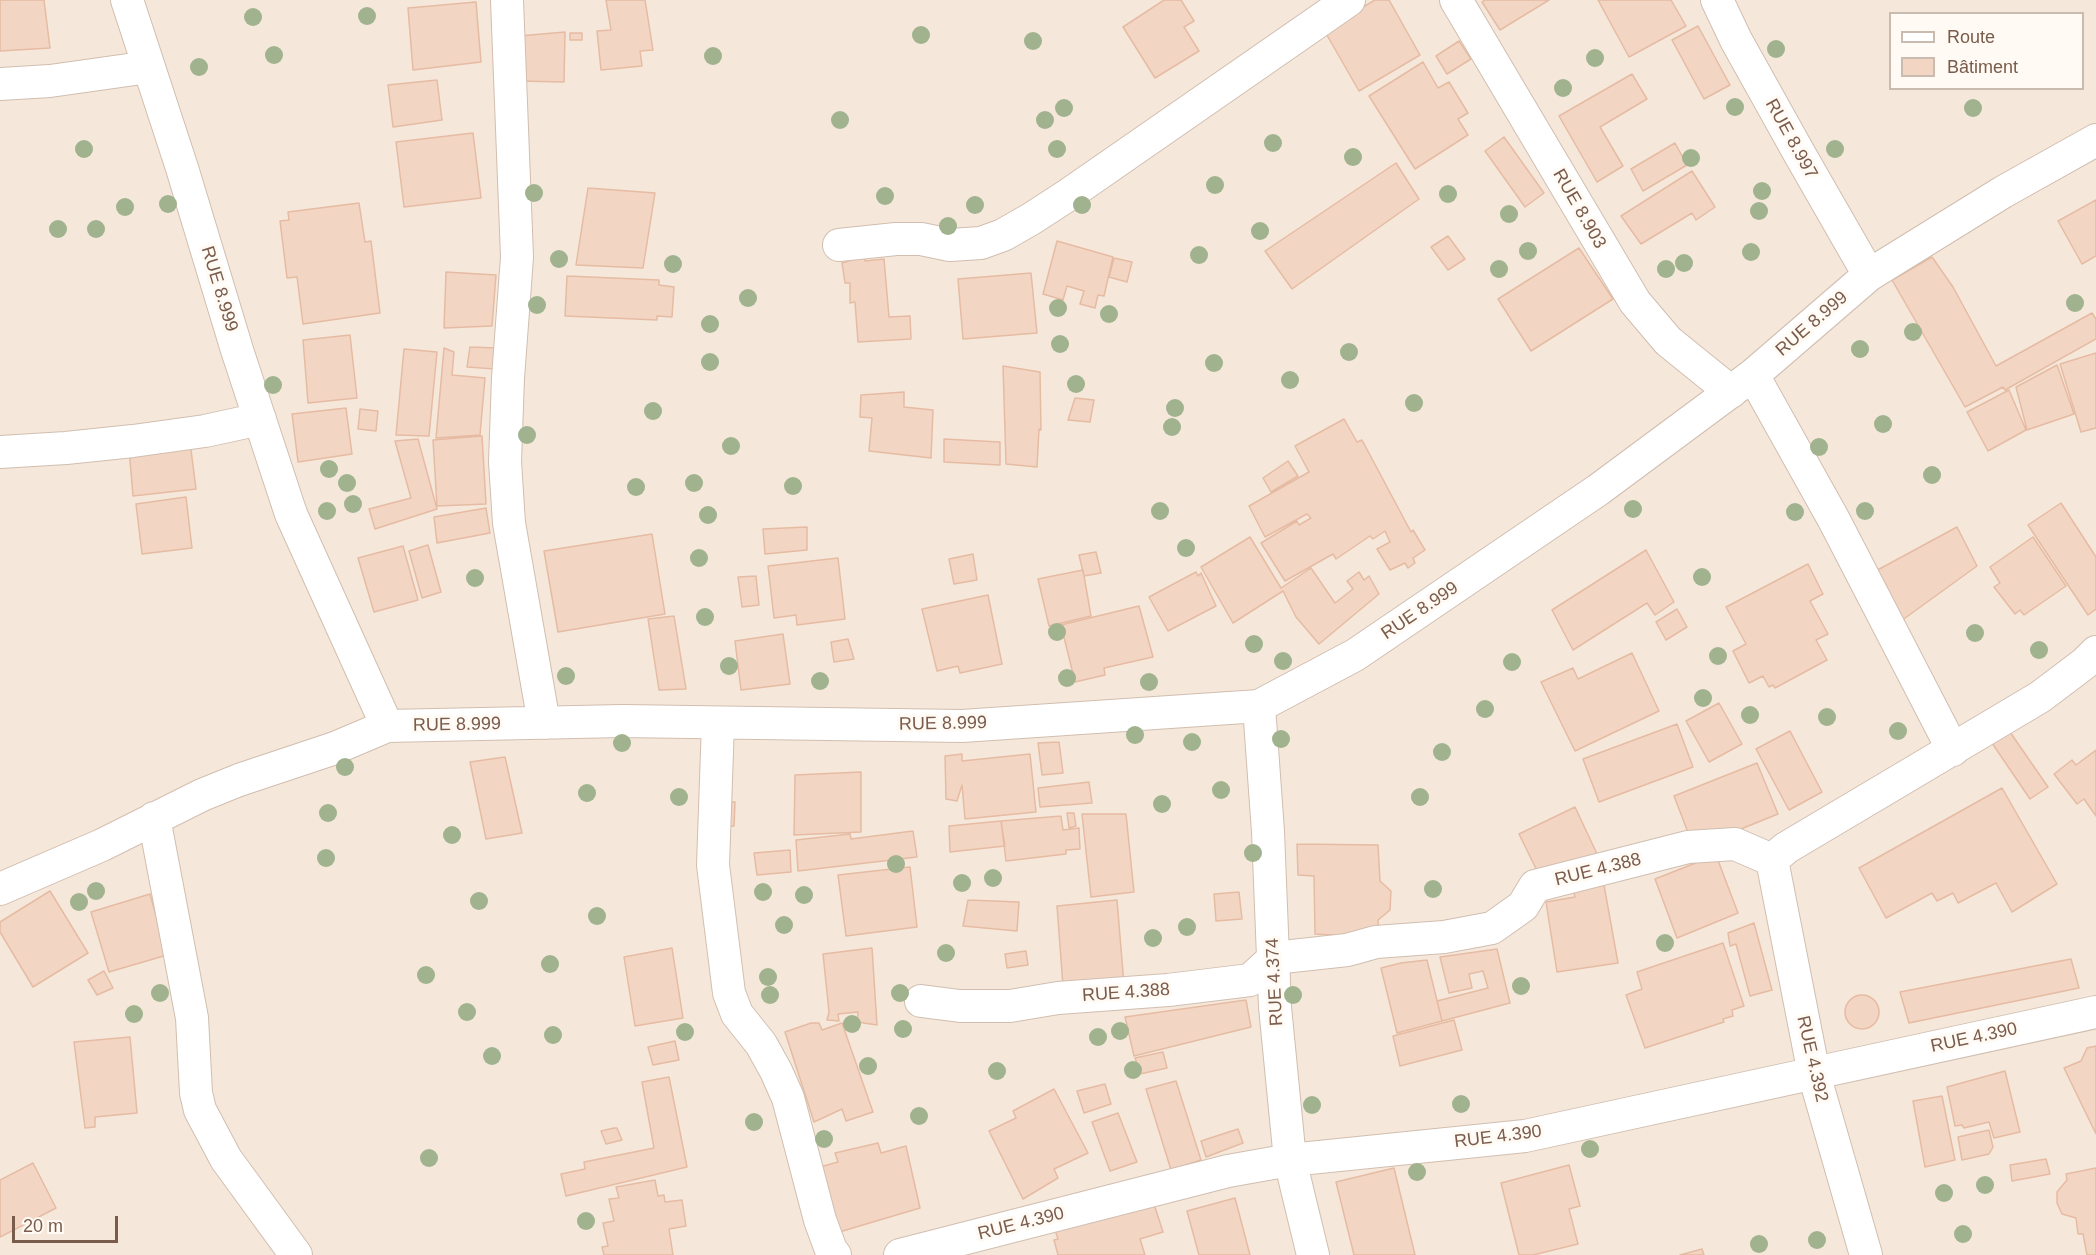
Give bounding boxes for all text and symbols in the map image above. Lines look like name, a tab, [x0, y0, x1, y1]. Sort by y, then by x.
legend	[1889, 12, 2084, 90]
text: Route	[1947, 27, 1995, 47]
text: Bâtiment	[1947, 57, 2018, 77]
street label: RUE 8.997	[1760, 95, 1822, 183]
street label: RUE 8.903	[1548, 165, 1610, 253]
street label: RUE 8.999	[196, 244, 242, 334]
street label: RUE 8.999	[1772, 287, 1852, 361]
street label: RUE 8.999	[1377, 577, 1463, 645]
street label: RUE 8.999	[899, 712, 987, 736]
street label: RUE 8.999	[413, 713, 501, 737]
street label: RUE 4.388	[1553, 849, 1643, 891]
street label: RUE 4.374	[1262, 937, 1288, 1027]
street label: RUE 4.388	[1081, 979, 1171, 1007]
street label: RUE 4.392	[1792, 1014, 1832, 1104]
street label: RUE 4.390	[1929, 1018, 2019, 1058]
street label: RUE 4.390	[1453, 1121, 1543, 1153]
street label: RUE 4.390	[976, 1203, 1066, 1245]
scale bar	[15, 1204, 122, 1242]
text: 20 m	[23, 1216, 63, 1236]

